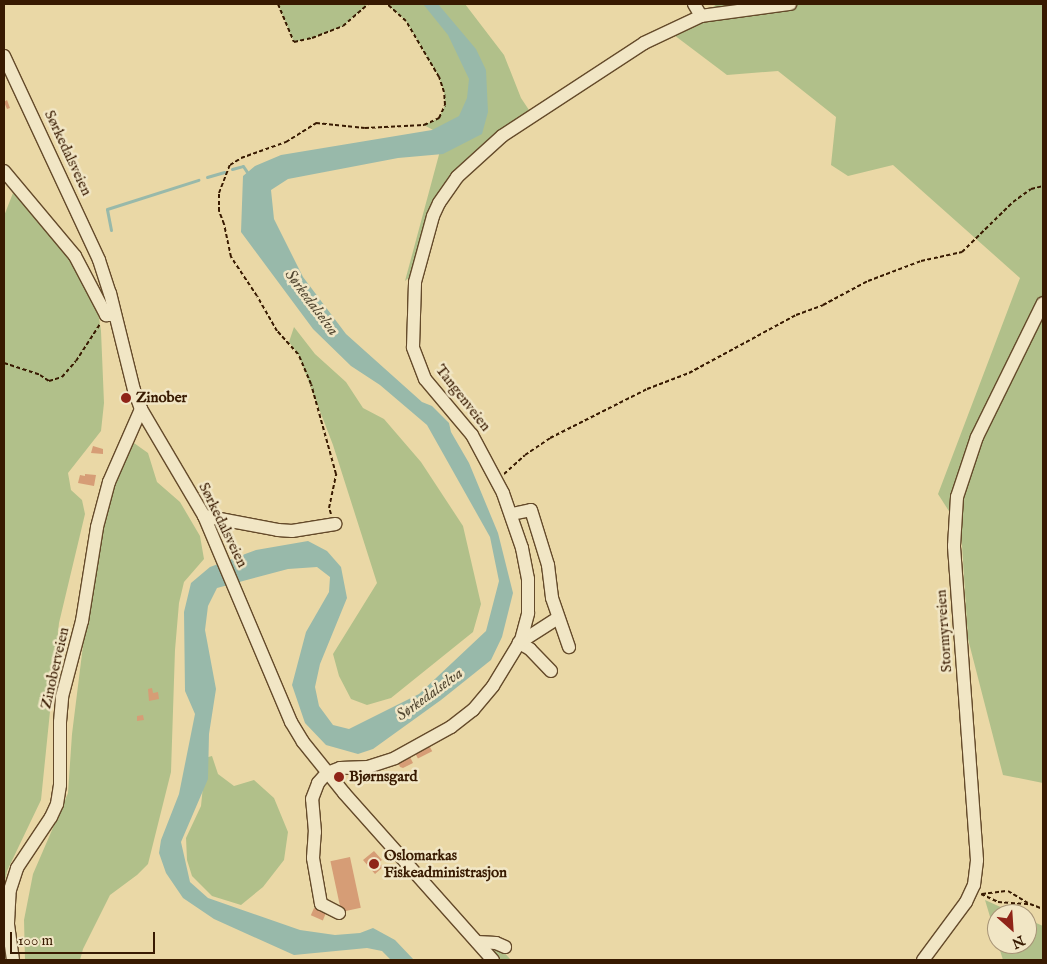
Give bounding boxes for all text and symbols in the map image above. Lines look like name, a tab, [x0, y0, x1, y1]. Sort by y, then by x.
street label: Sørkedalsveien	[40, 107, 96, 199]
water label: Sørkedalselva	[280, 266, 342, 340]
street label: Tangenveien	[431, 361, 495, 435]
place label: Zinober	[136, 389, 187, 407]
marker: Zinober	[120, 392, 132, 404]
street label: Sørkedalsveien	[195, 480, 251, 570]
street label: Stormyrveien	[932, 589, 956, 673]
street label: Zinoberveien	[37, 625, 73, 711]
water label: Sørkedalselva	[393, 664, 467, 726]
place label: Bjørnsgard	[349, 768, 417, 786]
marker: Bjørnsgard	[333, 771, 345, 783]
place label: Oslomarkas Fiskeadministrasjon	[384, 846, 507, 881]
marker: Oslomarkas Fiskeadministrasjon	[368, 858, 380, 870]
north arrow	[987, 904, 1037, 954]
scale bar	[12, 922, 158, 954]
text: 100 m	[18, 931, 53, 950]
text: N	[1009, 931, 1028, 952]

